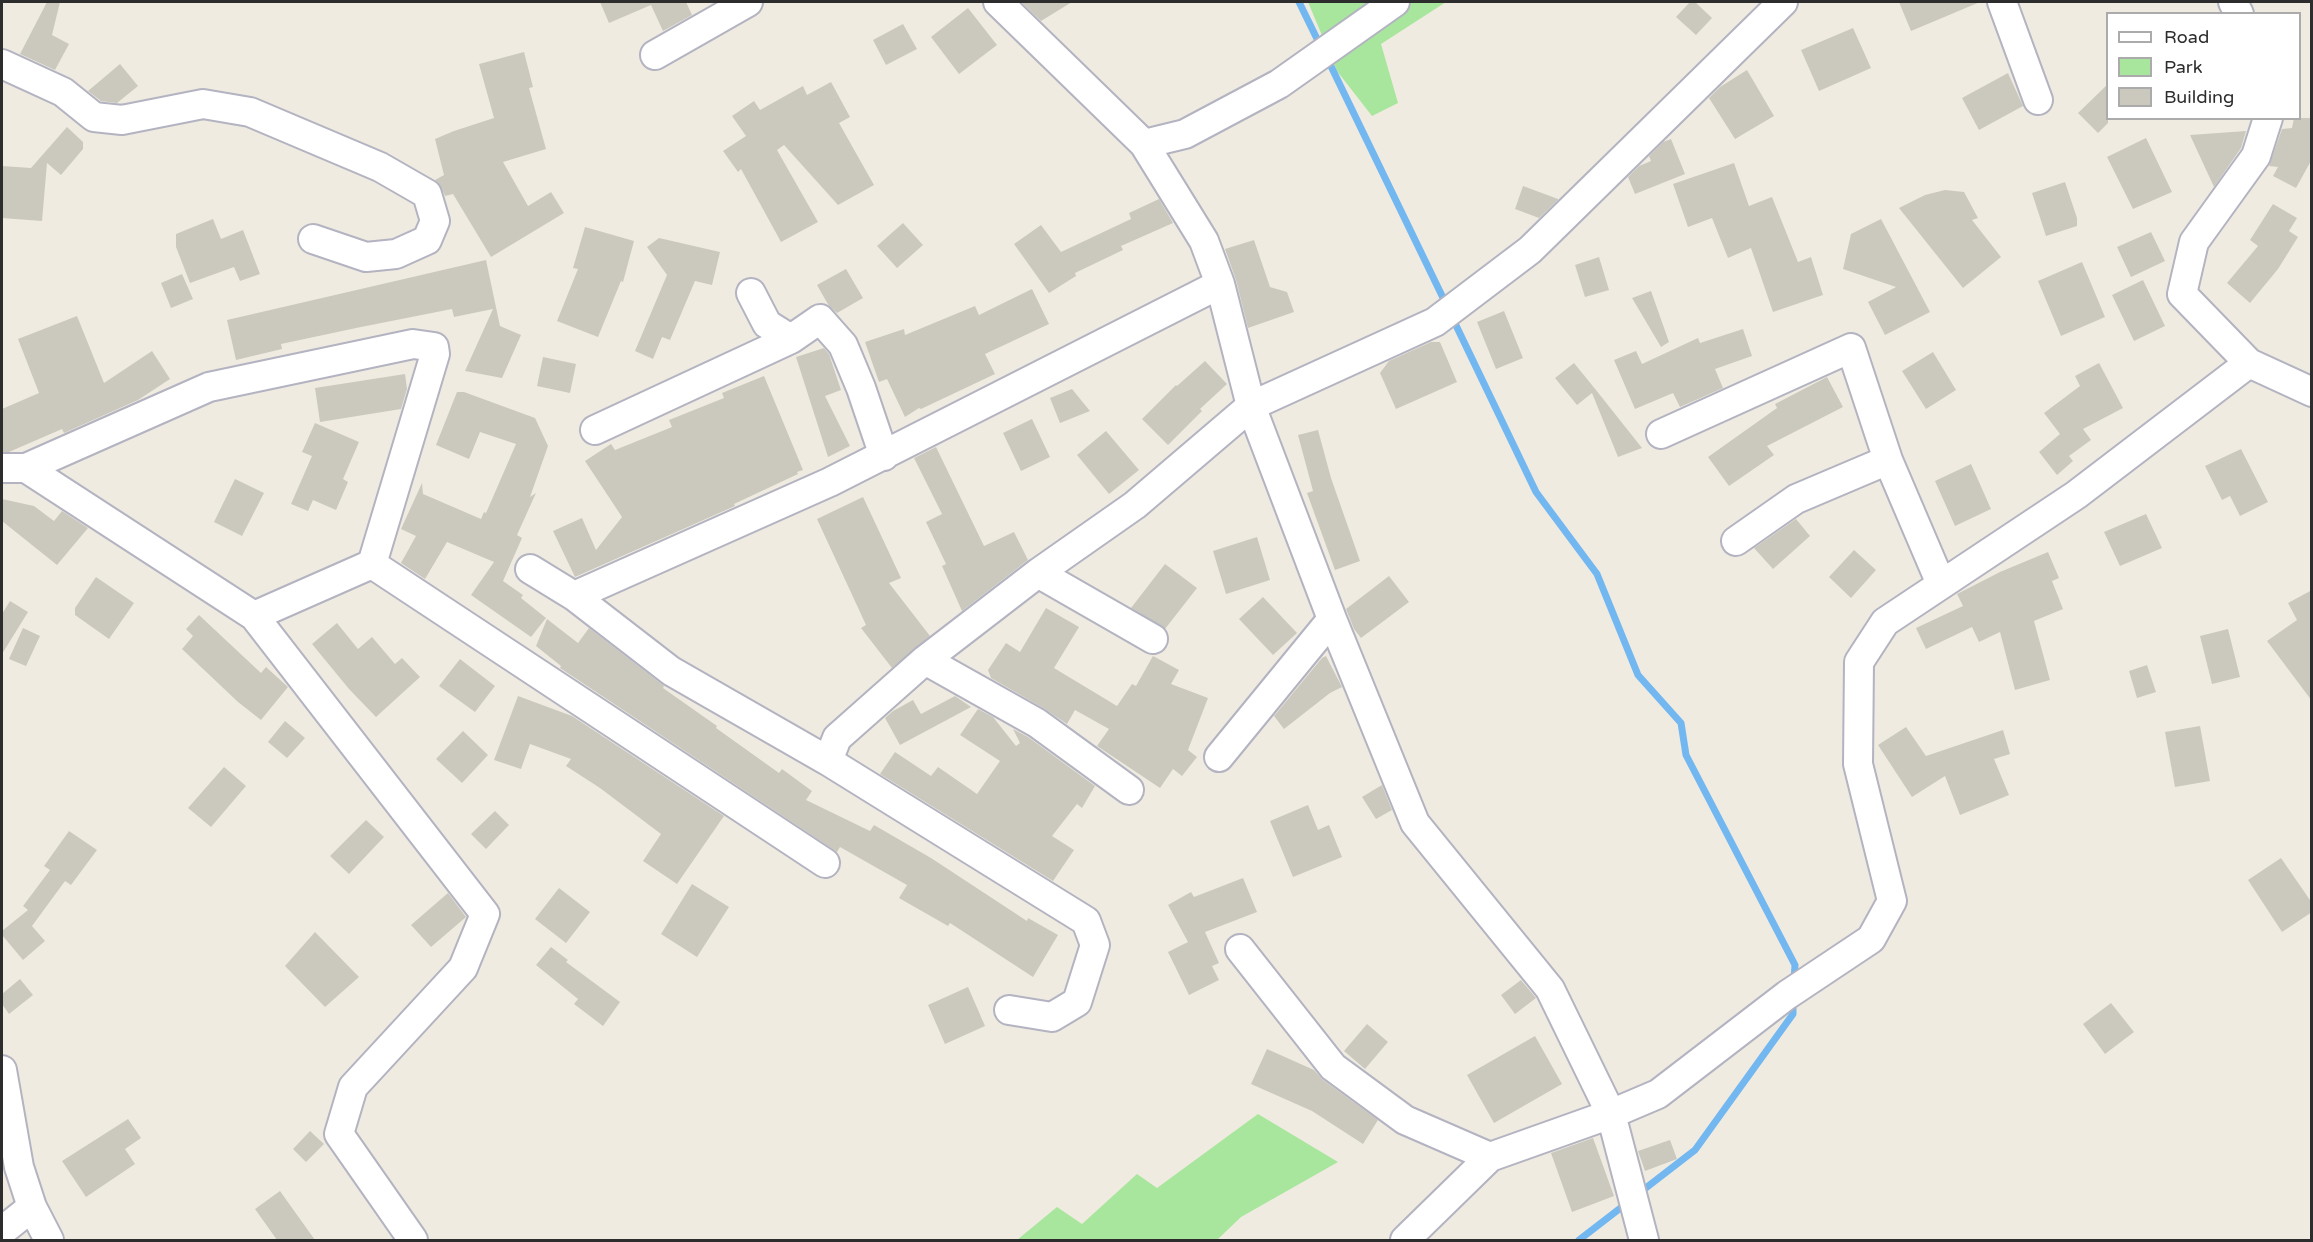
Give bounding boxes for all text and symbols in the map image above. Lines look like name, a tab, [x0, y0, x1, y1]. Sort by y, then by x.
legend	[2106, 12, 2301, 120]
text: Road	[2164, 26, 2209, 48]
text: Park	[2164, 56, 2202, 78]
text: Building	[2164, 86, 2234, 108]

